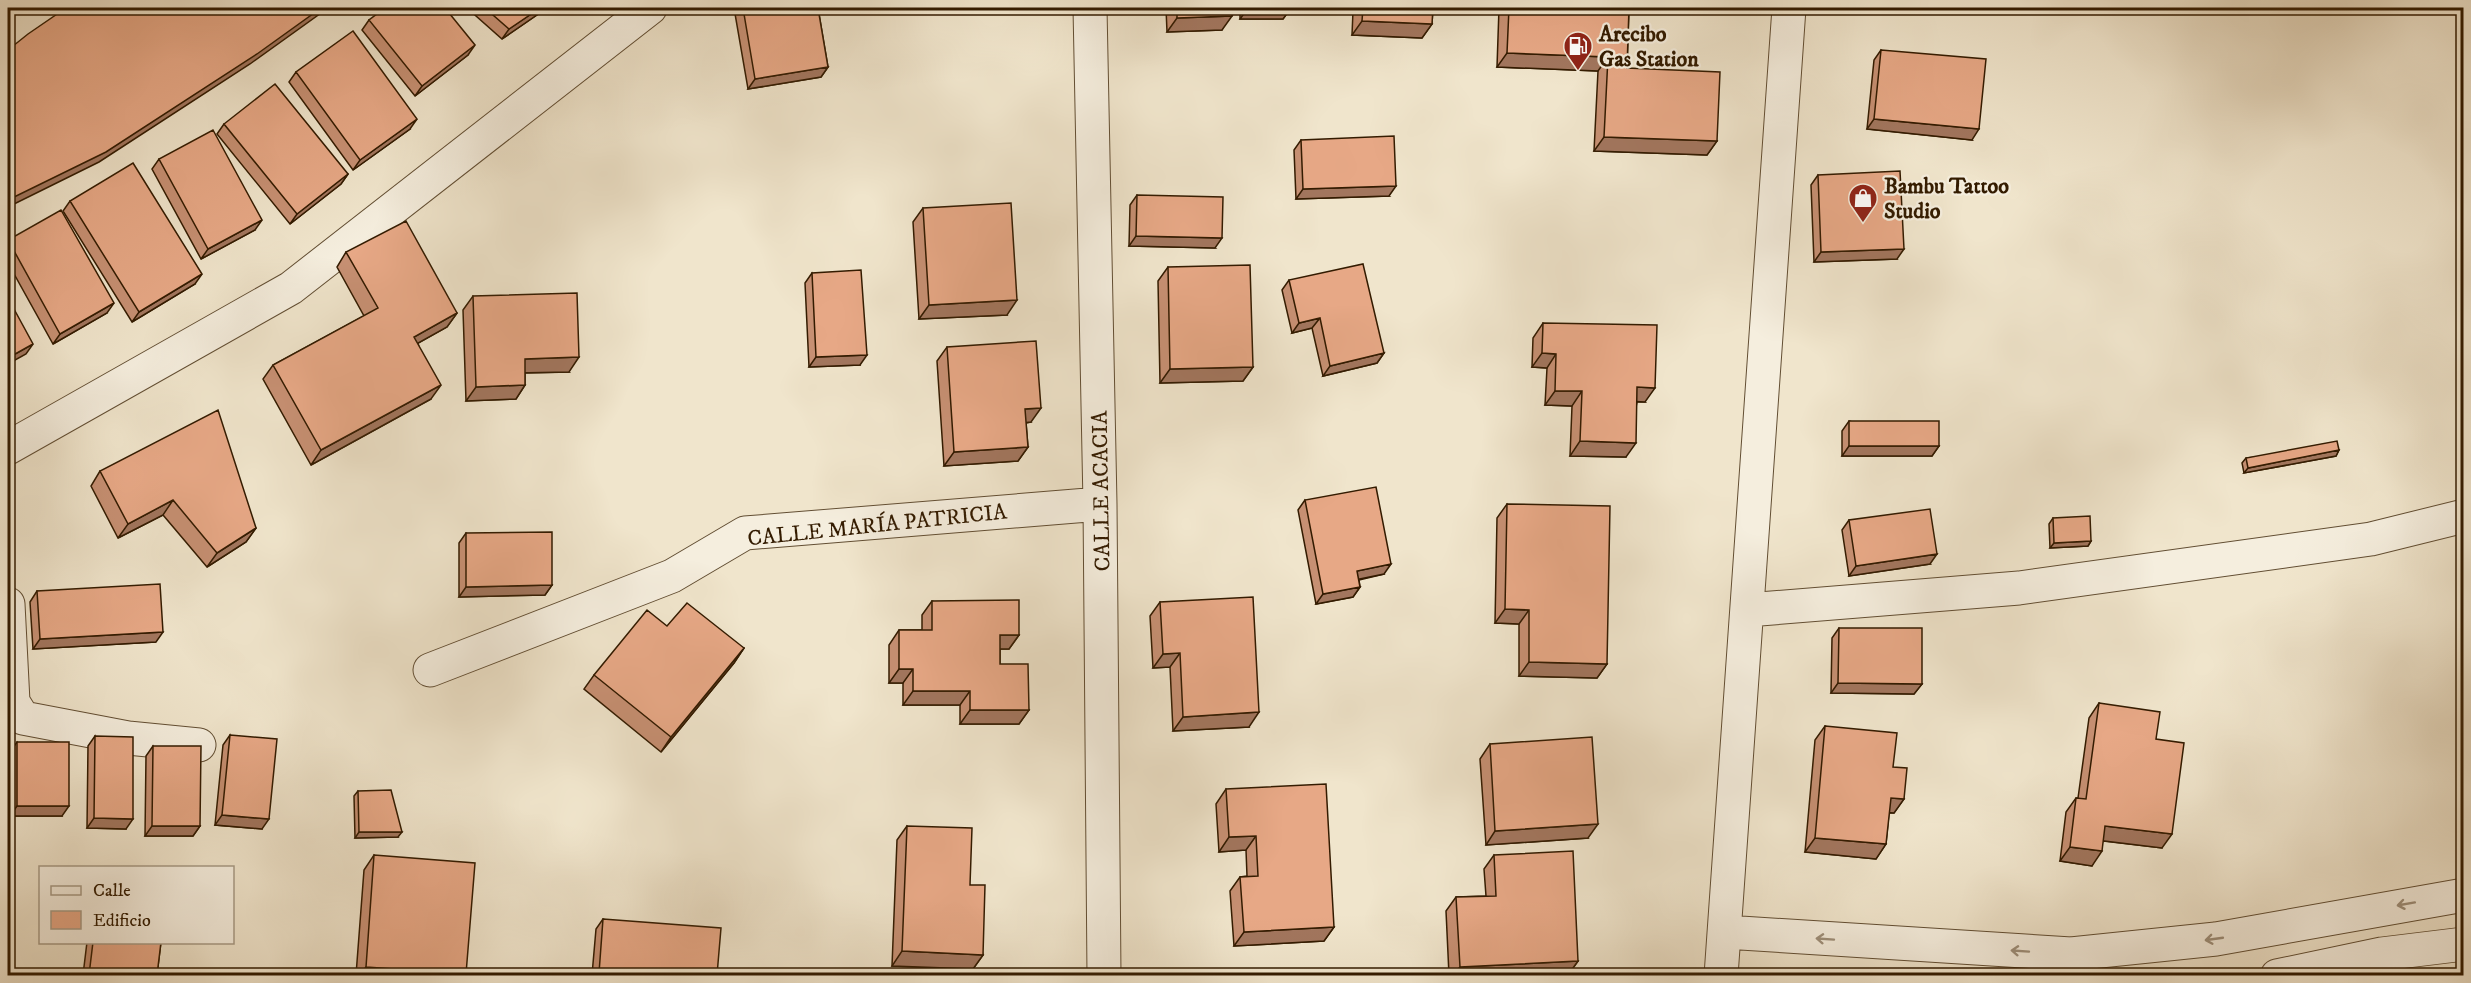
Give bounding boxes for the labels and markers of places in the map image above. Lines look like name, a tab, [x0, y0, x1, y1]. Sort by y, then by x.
place label: Arecibo Gas Station	[1598, 21, 1699, 73]
fuel station icon: Arecibo Gas Station	[1562, 30, 1594, 72]
place label: Bambu Tattoo Studio	[1884, 173, 2009, 225]
shop icon: Bambu Tattoo Studio	[1847, 182, 1879, 224]

